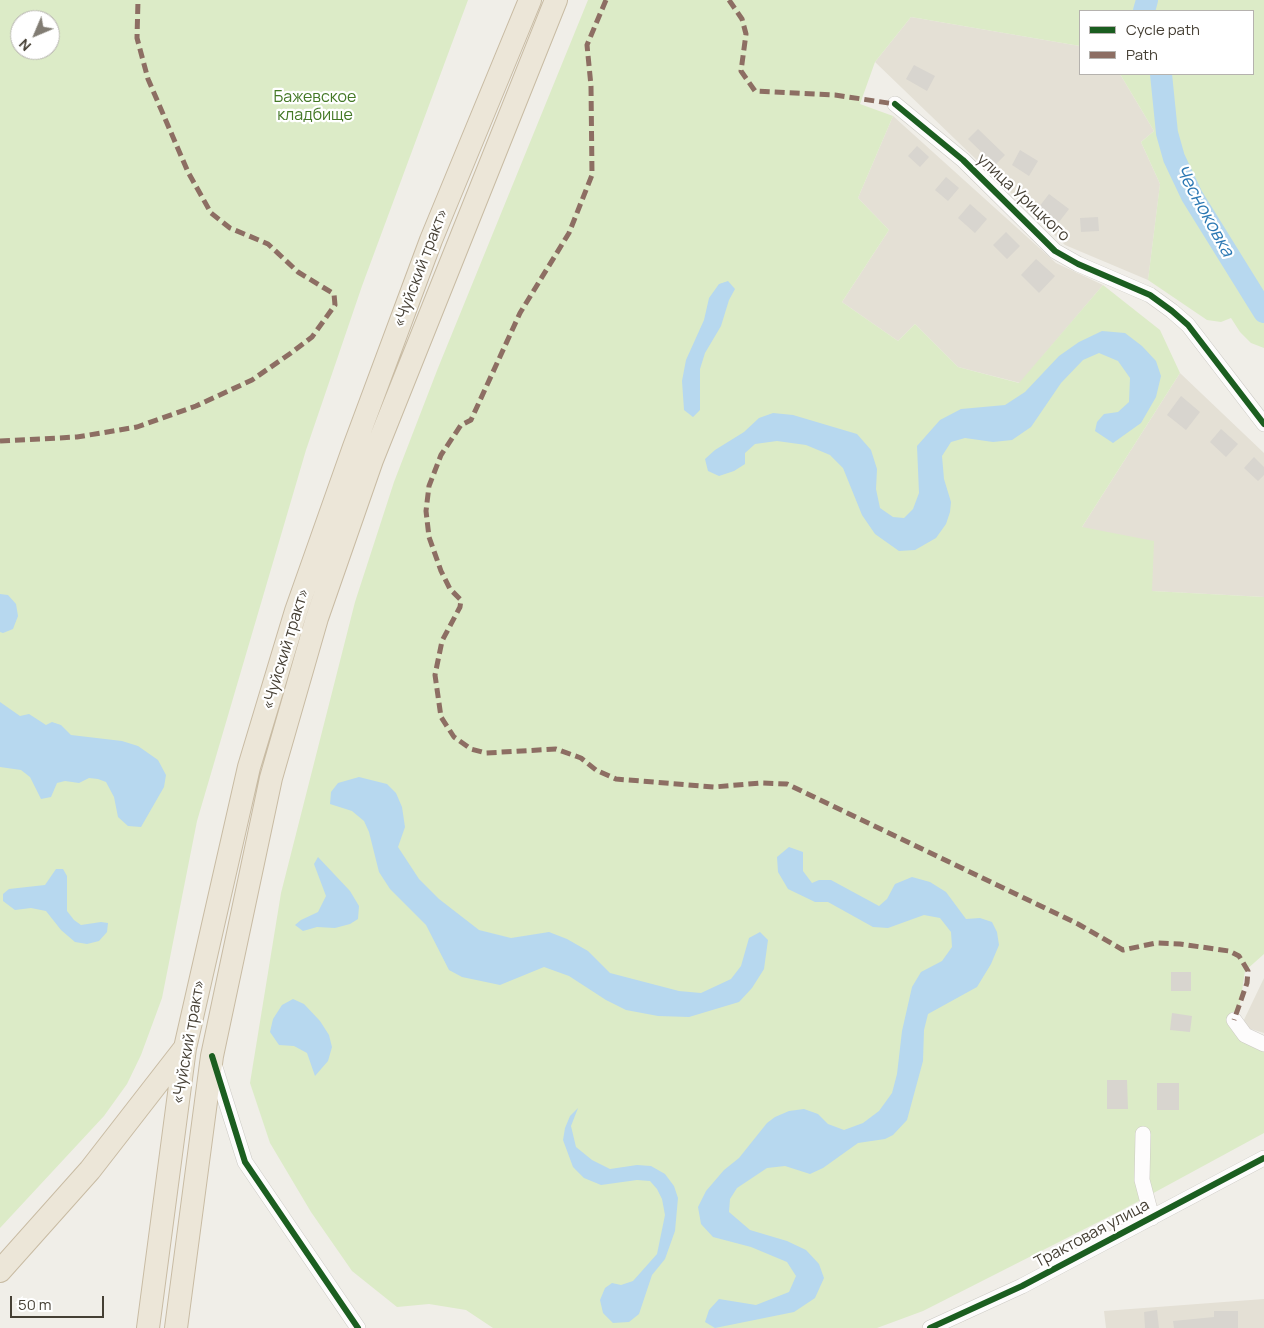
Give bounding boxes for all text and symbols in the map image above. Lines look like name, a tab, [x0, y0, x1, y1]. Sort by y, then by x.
north arrow	[10, 10, 60, 60]
legend	[1079, 10, 1254, 75]
text: Cycle path	[1126, 19, 1200, 40]
text: N	[14, 35, 35, 56]
text: Path	[1126, 44, 1158, 65]
park label: Бажевское кладбище	[274, 88, 356, 126]
street label: улица Урицкого	[973, 150, 1073, 246]
water label: Чесноковка	[1170, 161, 1238, 261]
street label: «Чуйский тракт»	[390, 206, 452, 330]
street label: «Чуйский тракт»	[258, 586, 314, 712]
street label: «Чуйский тракт»	[169, 978, 209, 1106]
street label: Трактовая улица	[1031, 1196, 1153, 1272]
scale bar	[12, 1286, 106, 1318]
text: 50 m	[18, 1294, 52, 1315]

